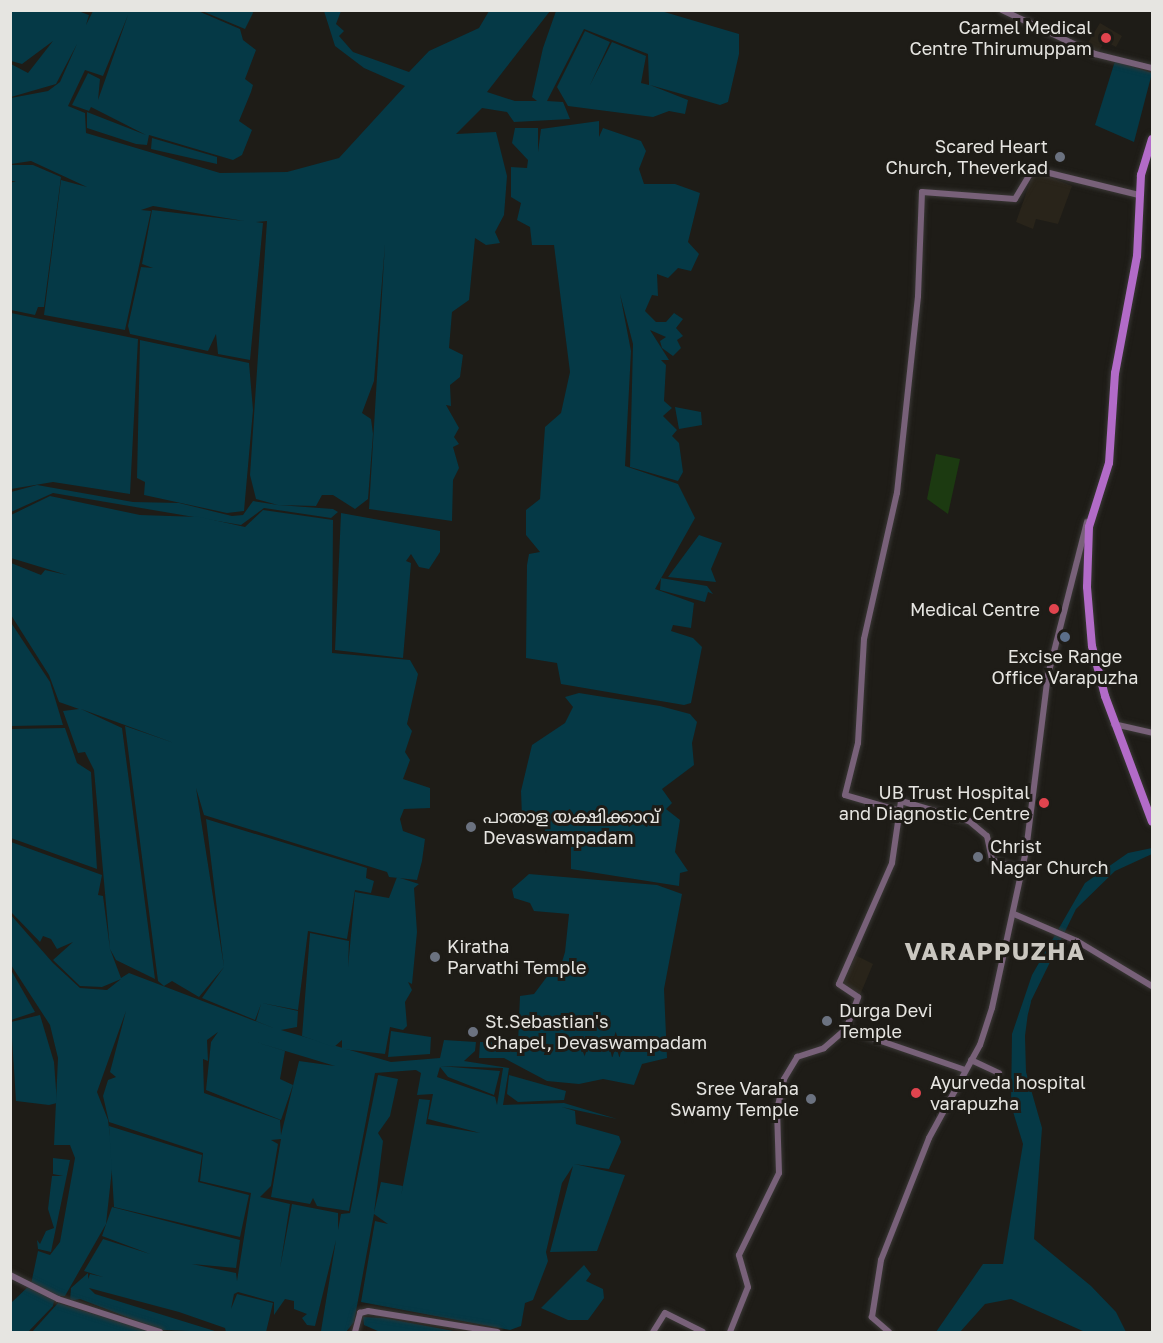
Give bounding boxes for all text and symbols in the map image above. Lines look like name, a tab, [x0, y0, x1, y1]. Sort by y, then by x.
place label: Carmel Medical Centre Thirumuppam	[909, 17, 1092, 60]
marker: Carmel Medical Centre Thirumuppam	[1097, 29, 1115, 47]
place label: Scared Heart Church, Theverkad	[885, 136, 1048, 178]
marker: Scared Heart Church, Theverkad	[1053, 150, 1067, 164]
place label: Medical Centre	[910, 598, 1040, 620]
marker: Medical Centre	[1045, 600, 1063, 618]
marker: Excise Range Office Varapuzha	[1058, 630, 1072, 644]
place label: Excise Range Office Varapuzha	[992, 646, 1138, 688]
place label: UB Trust Hospital and Diagnostic Centre	[839, 782, 1030, 824]
marker: UB Trust Hospital and Diagnostic Centre	[1035, 794, 1053, 812]
place label: പാതാള യക്ഷിക്കാവ് Devaswampadam	[483, 806, 660, 848]
marker: പാതാള യക്ഷിക്കാവ് Devaswampadam	[464, 820, 478, 834]
place label: Christ Nagar Church	[990, 836, 1109, 878]
marker: Christ Nagar Church	[971, 850, 985, 864]
place label: Kiratha Parvathi Temple	[447, 936, 586, 978]
district label: VARAPPUZHA	[904, 937, 1086, 965]
marker: Kiratha Parvathi Temple	[428, 950, 442, 964]
place label: Durga Devi Temple	[839, 1000, 933, 1042]
place label: St.Sebastian's Chapel, Devaswampadam	[485, 1011, 707, 1054]
marker: Durga Devi Temple	[820, 1014, 834, 1028]
marker: St.Sebastian's Chapel, Devaswampadam	[466, 1025, 480, 1039]
place label: Ayurveda hospital varapuzha	[930, 1072, 1086, 1114]
place label: Sree Varaha Swamy Temple	[670, 1078, 799, 1120]
marker: Ayurveda hospital varapuzha	[907, 1084, 925, 1102]
marker: Sree Varaha Swamy Temple	[804, 1092, 818, 1106]

